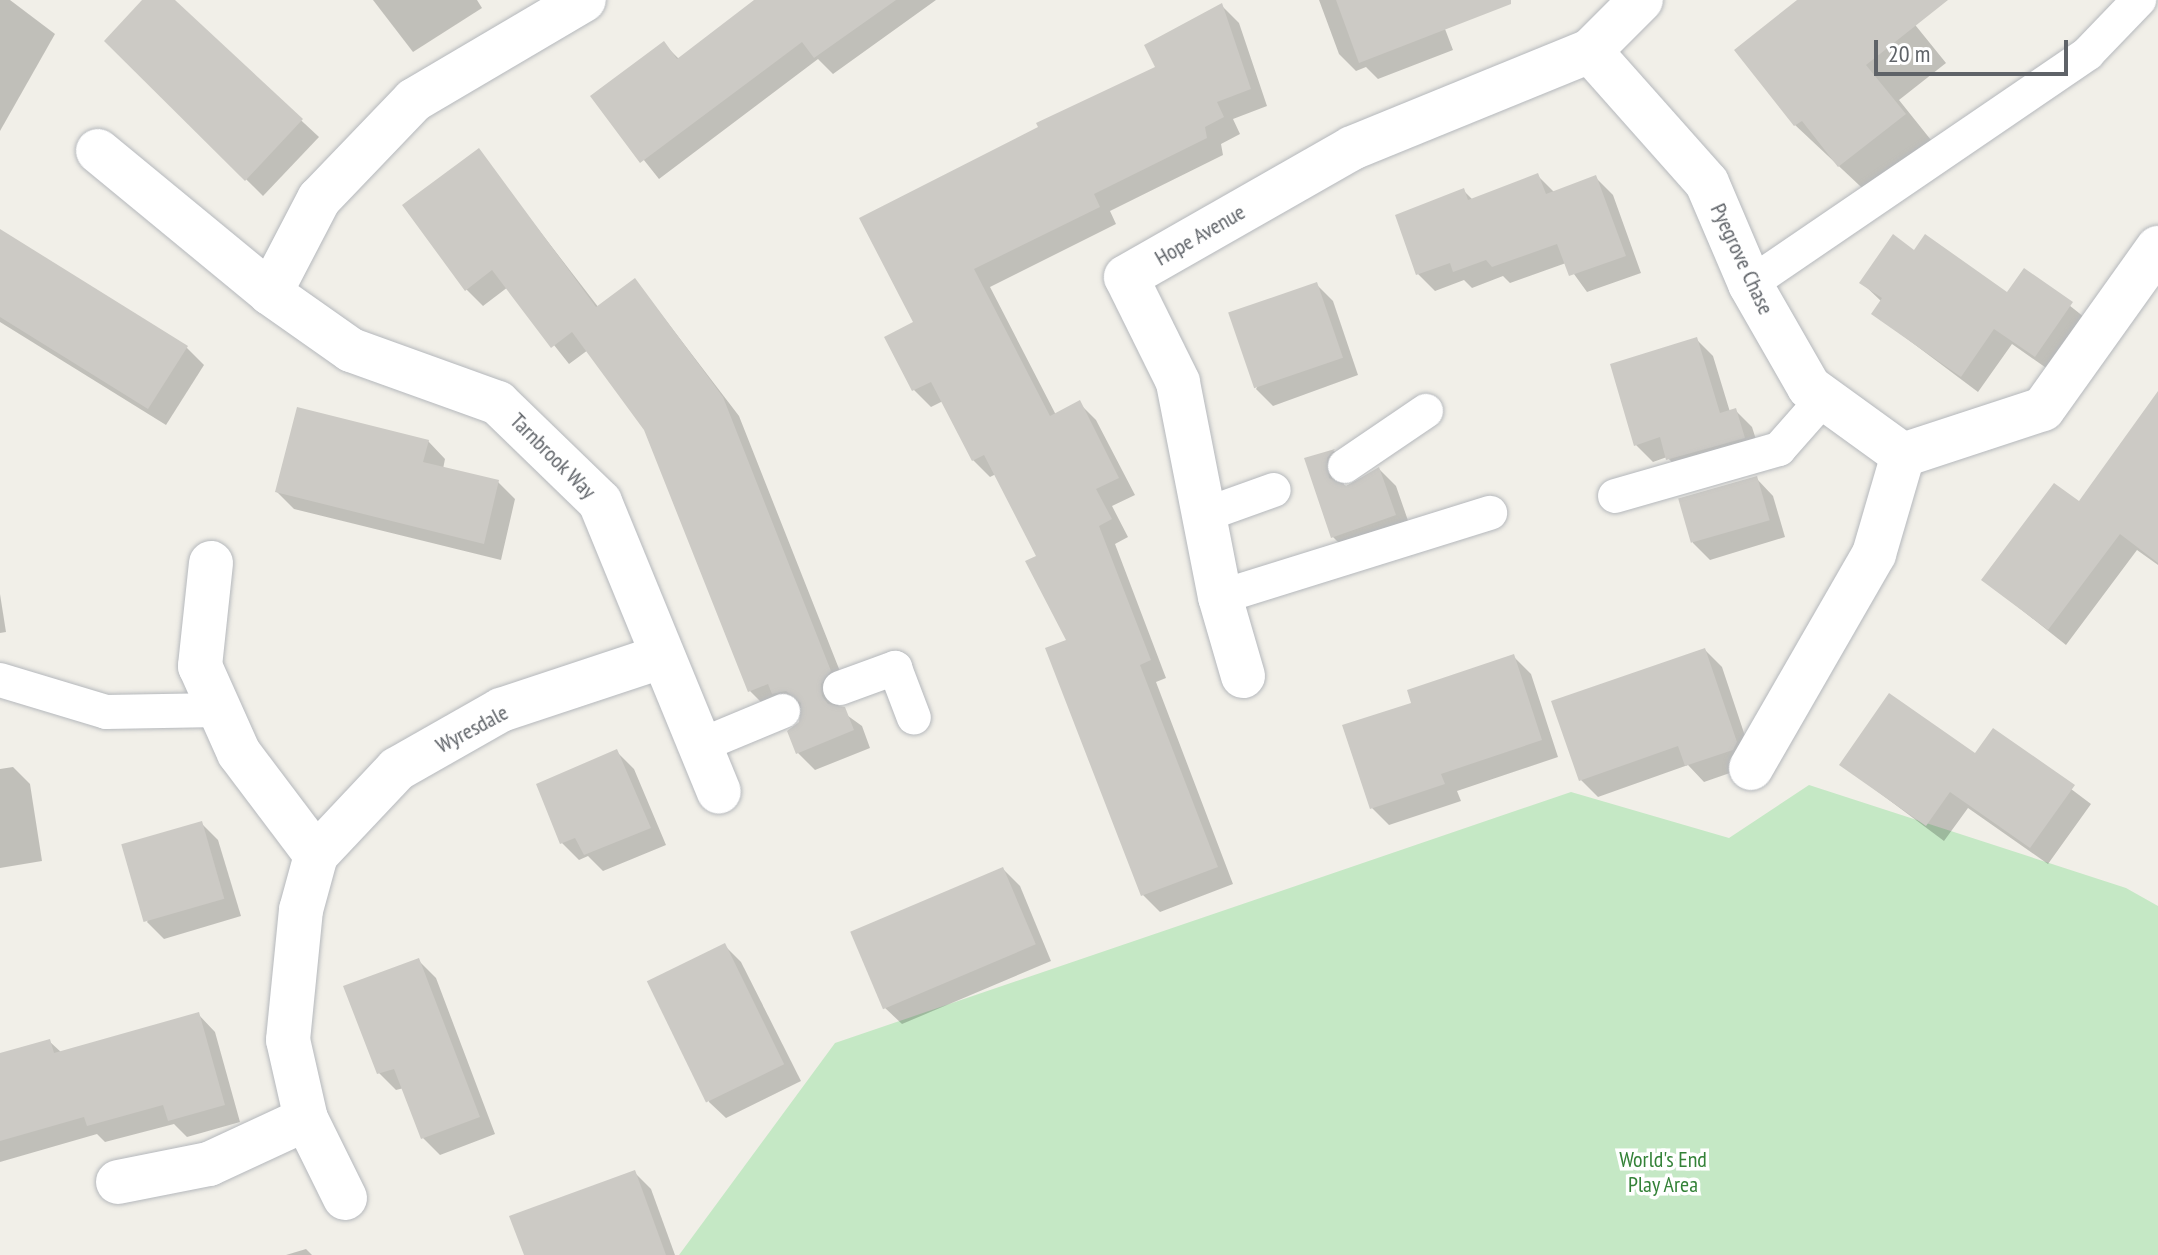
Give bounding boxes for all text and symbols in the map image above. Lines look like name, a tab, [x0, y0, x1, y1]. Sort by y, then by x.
scale bar	[1878, 24, 2072, 74]
text: 20 m	[1888, 38, 1930, 69]
street label: Hope Avenue	[1150, 199, 1250, 271]
street label: Pyegrove Chase	[1705, 199, 1779, 319]
street label: Tarnbrook Way	[504, 407, 602, 505]
street label: Wyresdale	[431, 699, 513, 759]
park label: World's End Play Area	[1619, 1146, 1707, 1198]

